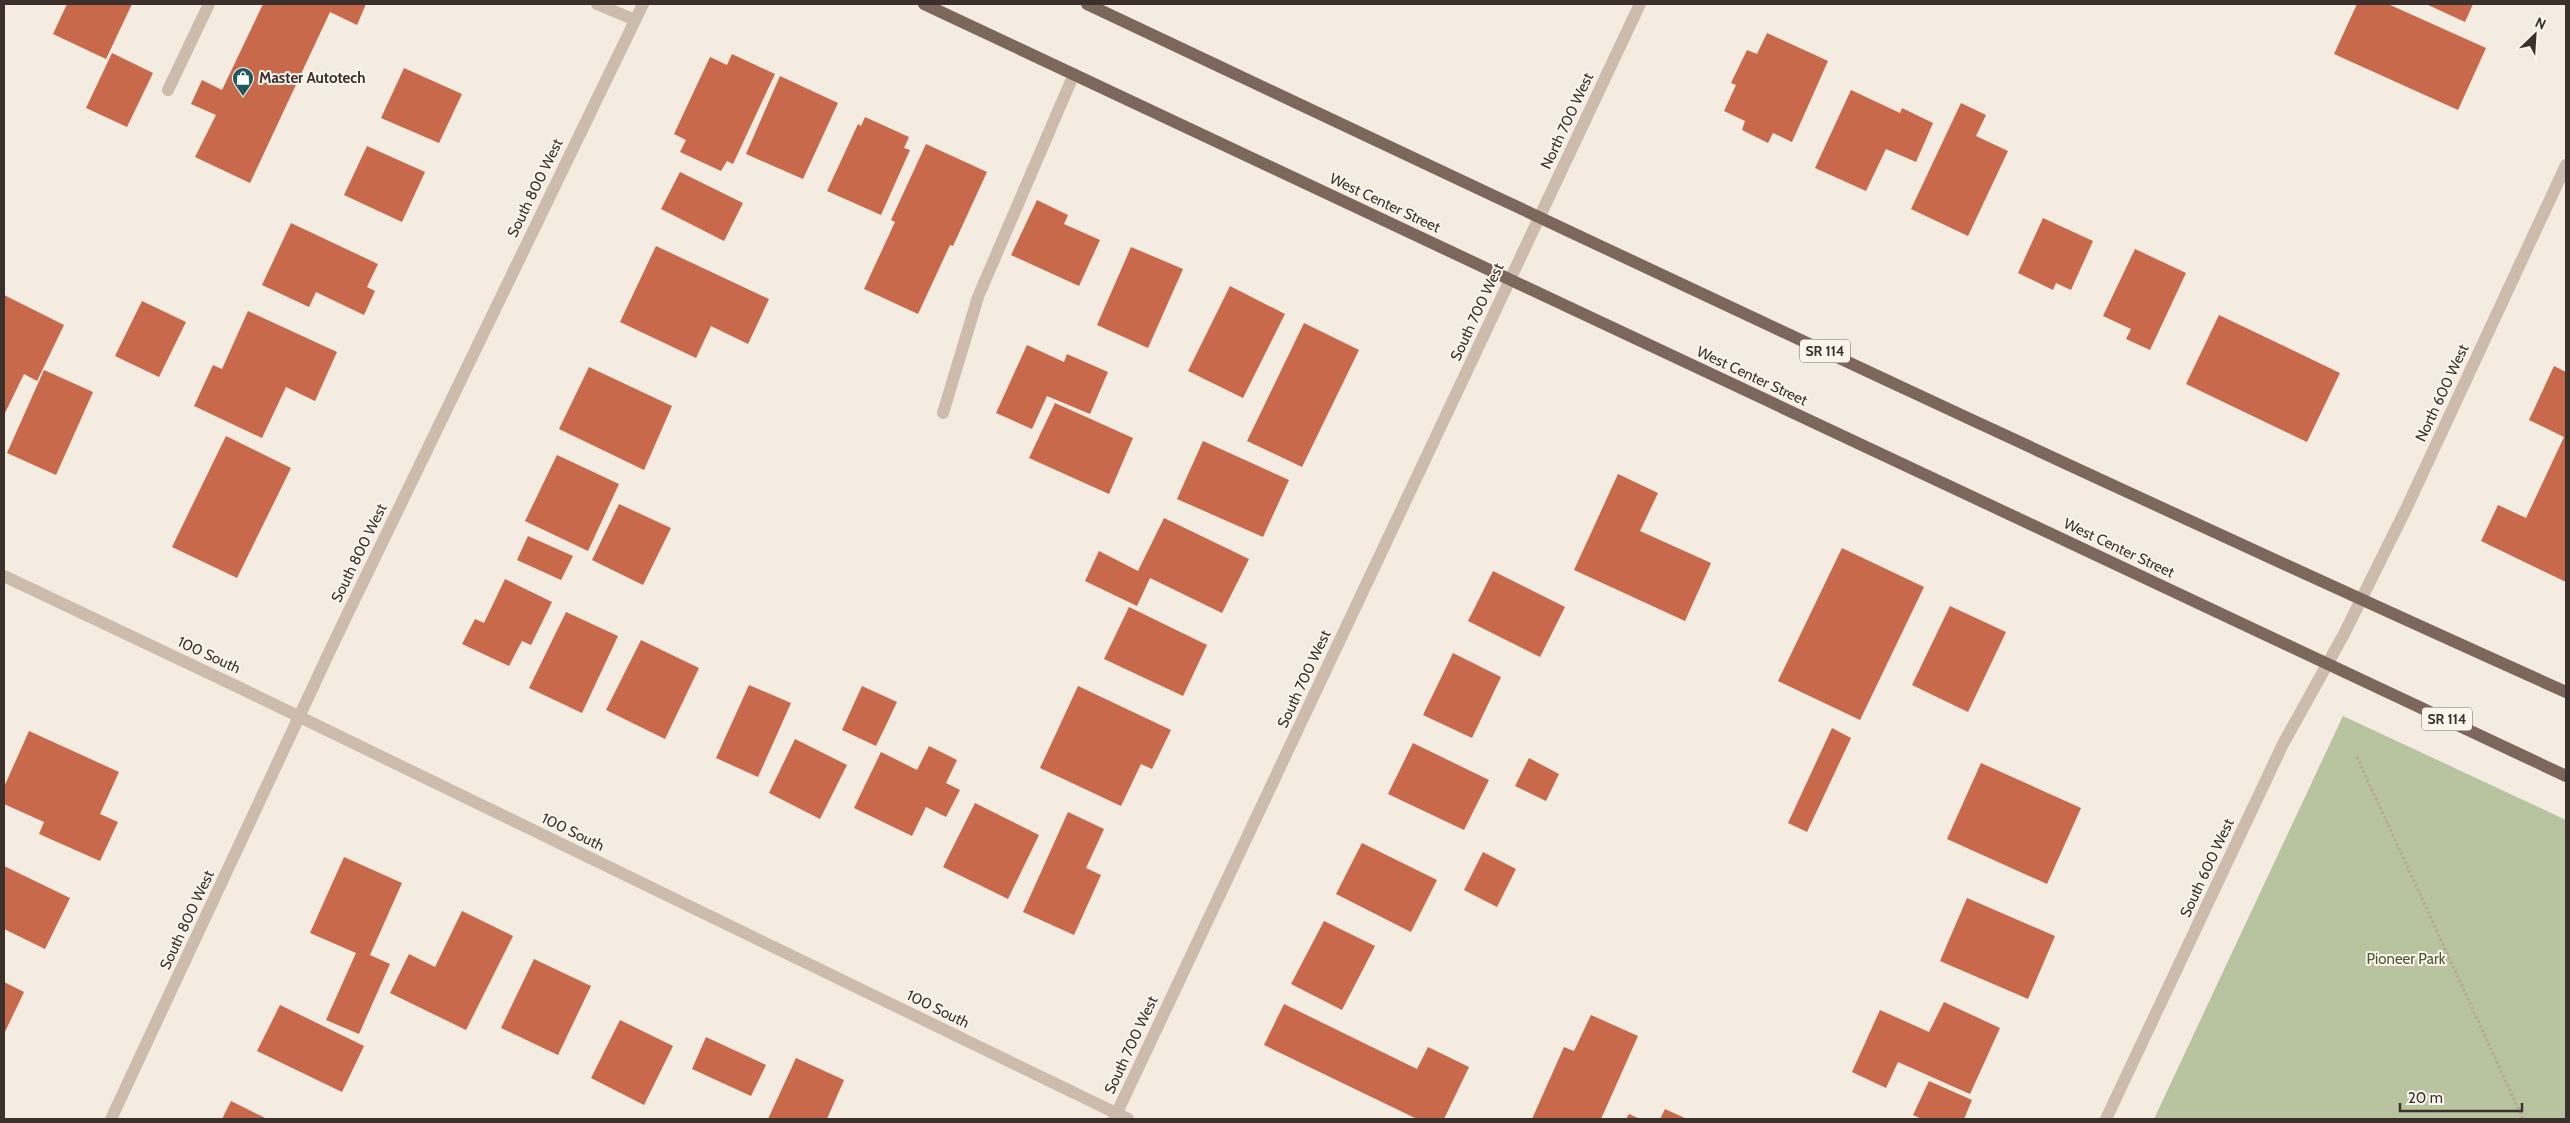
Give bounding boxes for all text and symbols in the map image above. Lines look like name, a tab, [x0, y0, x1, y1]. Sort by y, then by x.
north arrow	[2510, 10, 2560, 60]
text: N	[2532, 13, 2549, 33]
shop icon: Master Autotech	[231, 66, 255, 97]
place label: Master Autotech	[259, 69, 365, 87]
street label: North 700 West	[1537, 70, 1597, 172]
street label: South 800 West	[503, 136, 567, 240]
street label: West Center Street	[1327, 169, 1443, 237]
street label: South 700 West	[1447, 260, 1507, 364]
road number: SR 114	[1800, 340, 1850, 362]
street label: North 600 West	[2412, 341, 2472, 445]
street label: West Center Street	[1694, 342, 1810, 410]
street label: South 800 West	[327, 501, 391, 605]
street label: West Center Street	[2061, 514, 2177, 582]
street label: South 700 West	[1274, 627, 1334, 731]
street label: 100 South	[175, 633, 243, 677]
road number: SR 114	[2422, 708, 2472, 731]
street label: 100 South	[539, 809, 607, 855]
street label: South 600 West	[2176, 816, 2238, 920]
street label: South 800 West	[156, 868, 218, 972]
park label: Pioneer Park	[2367, 950, 2446, 968]
street label: 100 South	[904, 986, 972, 1032]
street label: South 700 West	[1101, 993, 1161, 1097]
scale bar	[2400, 1080, 2522, 1112]
text: 20 m	[2408, 1089, 2443, 1107]

